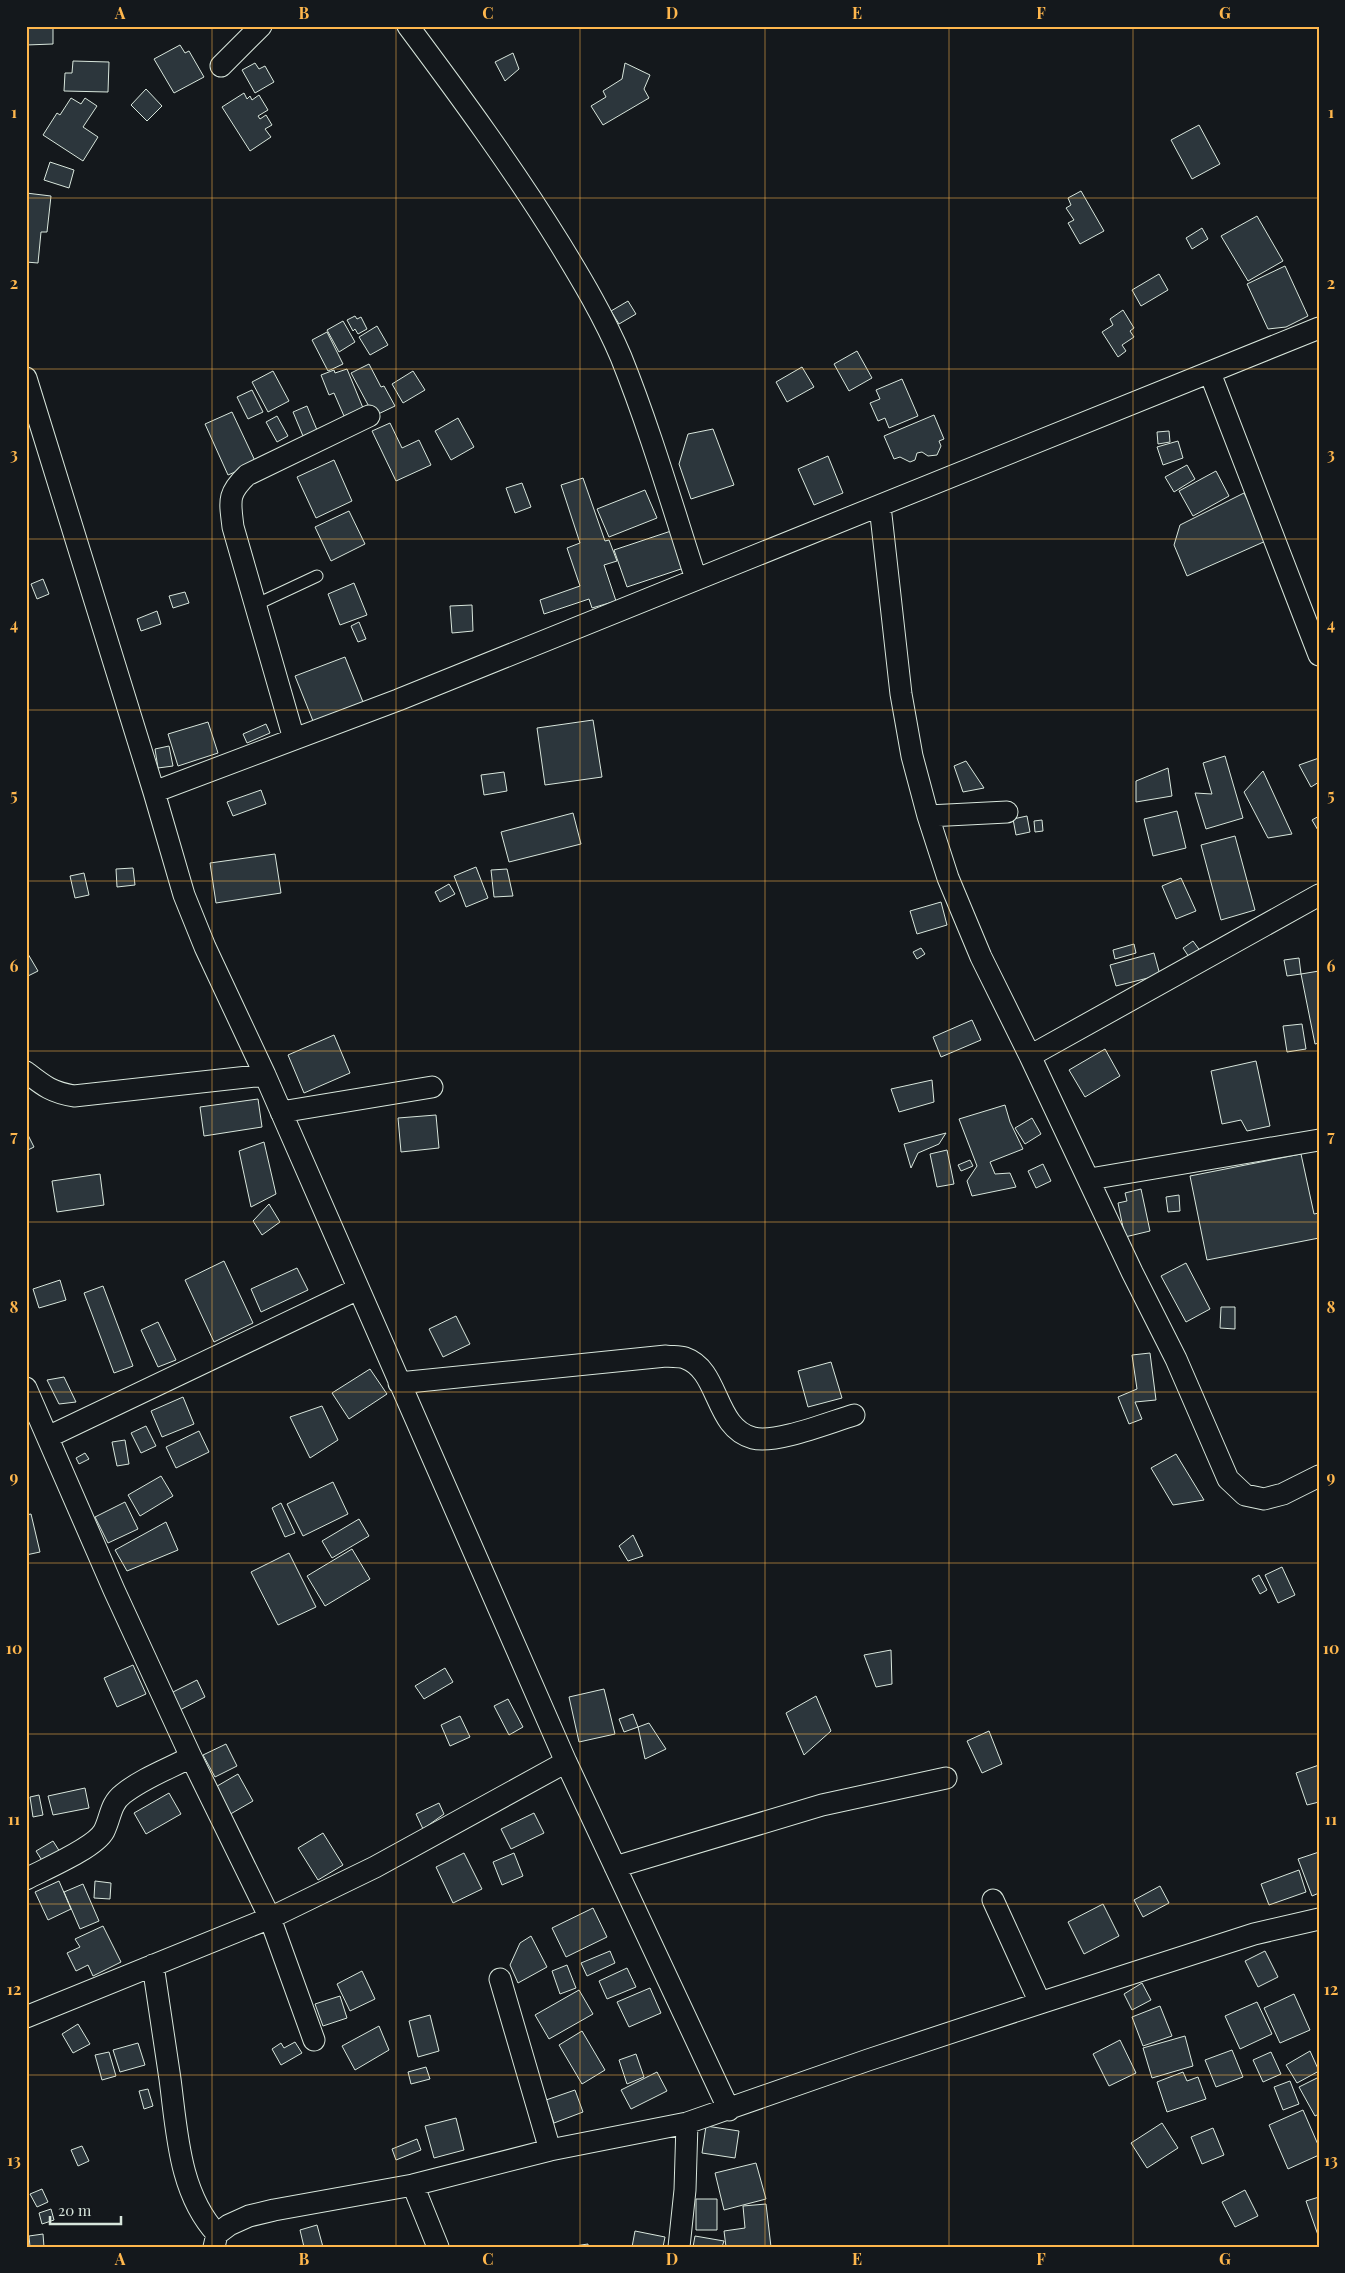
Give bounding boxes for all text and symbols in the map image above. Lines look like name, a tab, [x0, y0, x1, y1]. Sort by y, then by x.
text: A	[114, 2, 126, 23]
text: B	[299, 2, 310, 23]
text: C	[482, 2, 494, 23]
text: D	[666, 2, 678, 23]
text: E	[852, 2, 862, 23]
text: F	[1036, 2, 1046, 23]
text: G	[1219, 2, 1231, 23]
text: 1	[11, 101, 17, 122]
text: 1	[1328, 101, 1334, 122]
text: 2	[10, 272, 18, 293]
text: 2	[1327, 272, 1335, 293]
text: 3	[10, 443, 18, 464]
text: 3	[1327, 443, 1335, 464]
text: 4	[10, 613, 18, 634]
text: 4	[1327, 613, 1335, 634]
text: 5	[10, 784, 18, 805]
text: 5	[1327, 784, 1335, 805]
text: 6	[10, 955, 19, 976]
text: 6	[1327, 955, 1336, 976]
text: 7	[10, 1125, 18, 1146]
text: 7	[1327, 1125, 1335, 1146]
text: 8	[10, 1296, 19, 1317]
text: 8	[1327, 1296, 1336, 1317]
text: 9	[10, 1466, 19, 1487]
text: 9	[1327, 1466, 1336, 1487]
text: 10	[6, 1637, 22, 1658]
text: 10	[1323, 1637, 1339, 1658]
text: 11	[8, 1808, 20, 1829]
text: 11	[1325, 1808, 1337, 1829]
text: 12	[7, 1978, 21, 1999]
text: 12	[1324, 1978, 1338, 1999]
text: 13	[7, 2149, 21, 2170]
text: 13	[1324, 2149, 1338, 2170]
scale bar	[50, 2193, 121, 2225]
text: 20 m	[58, 2200, 92, 2220]
text: A	[114, 2248, 126, 2269]
text: B	[299, 2248, 310, 2269]
text: C	[482, 2248, 494, 2269]
text: D	[666, 2248, 678, 2269]
text: E	[852, 2248, 862, 2269]
text: F	[1036, 2248, 1046, 2269]
text: G	[1219, 2248, 1231, 2269]

